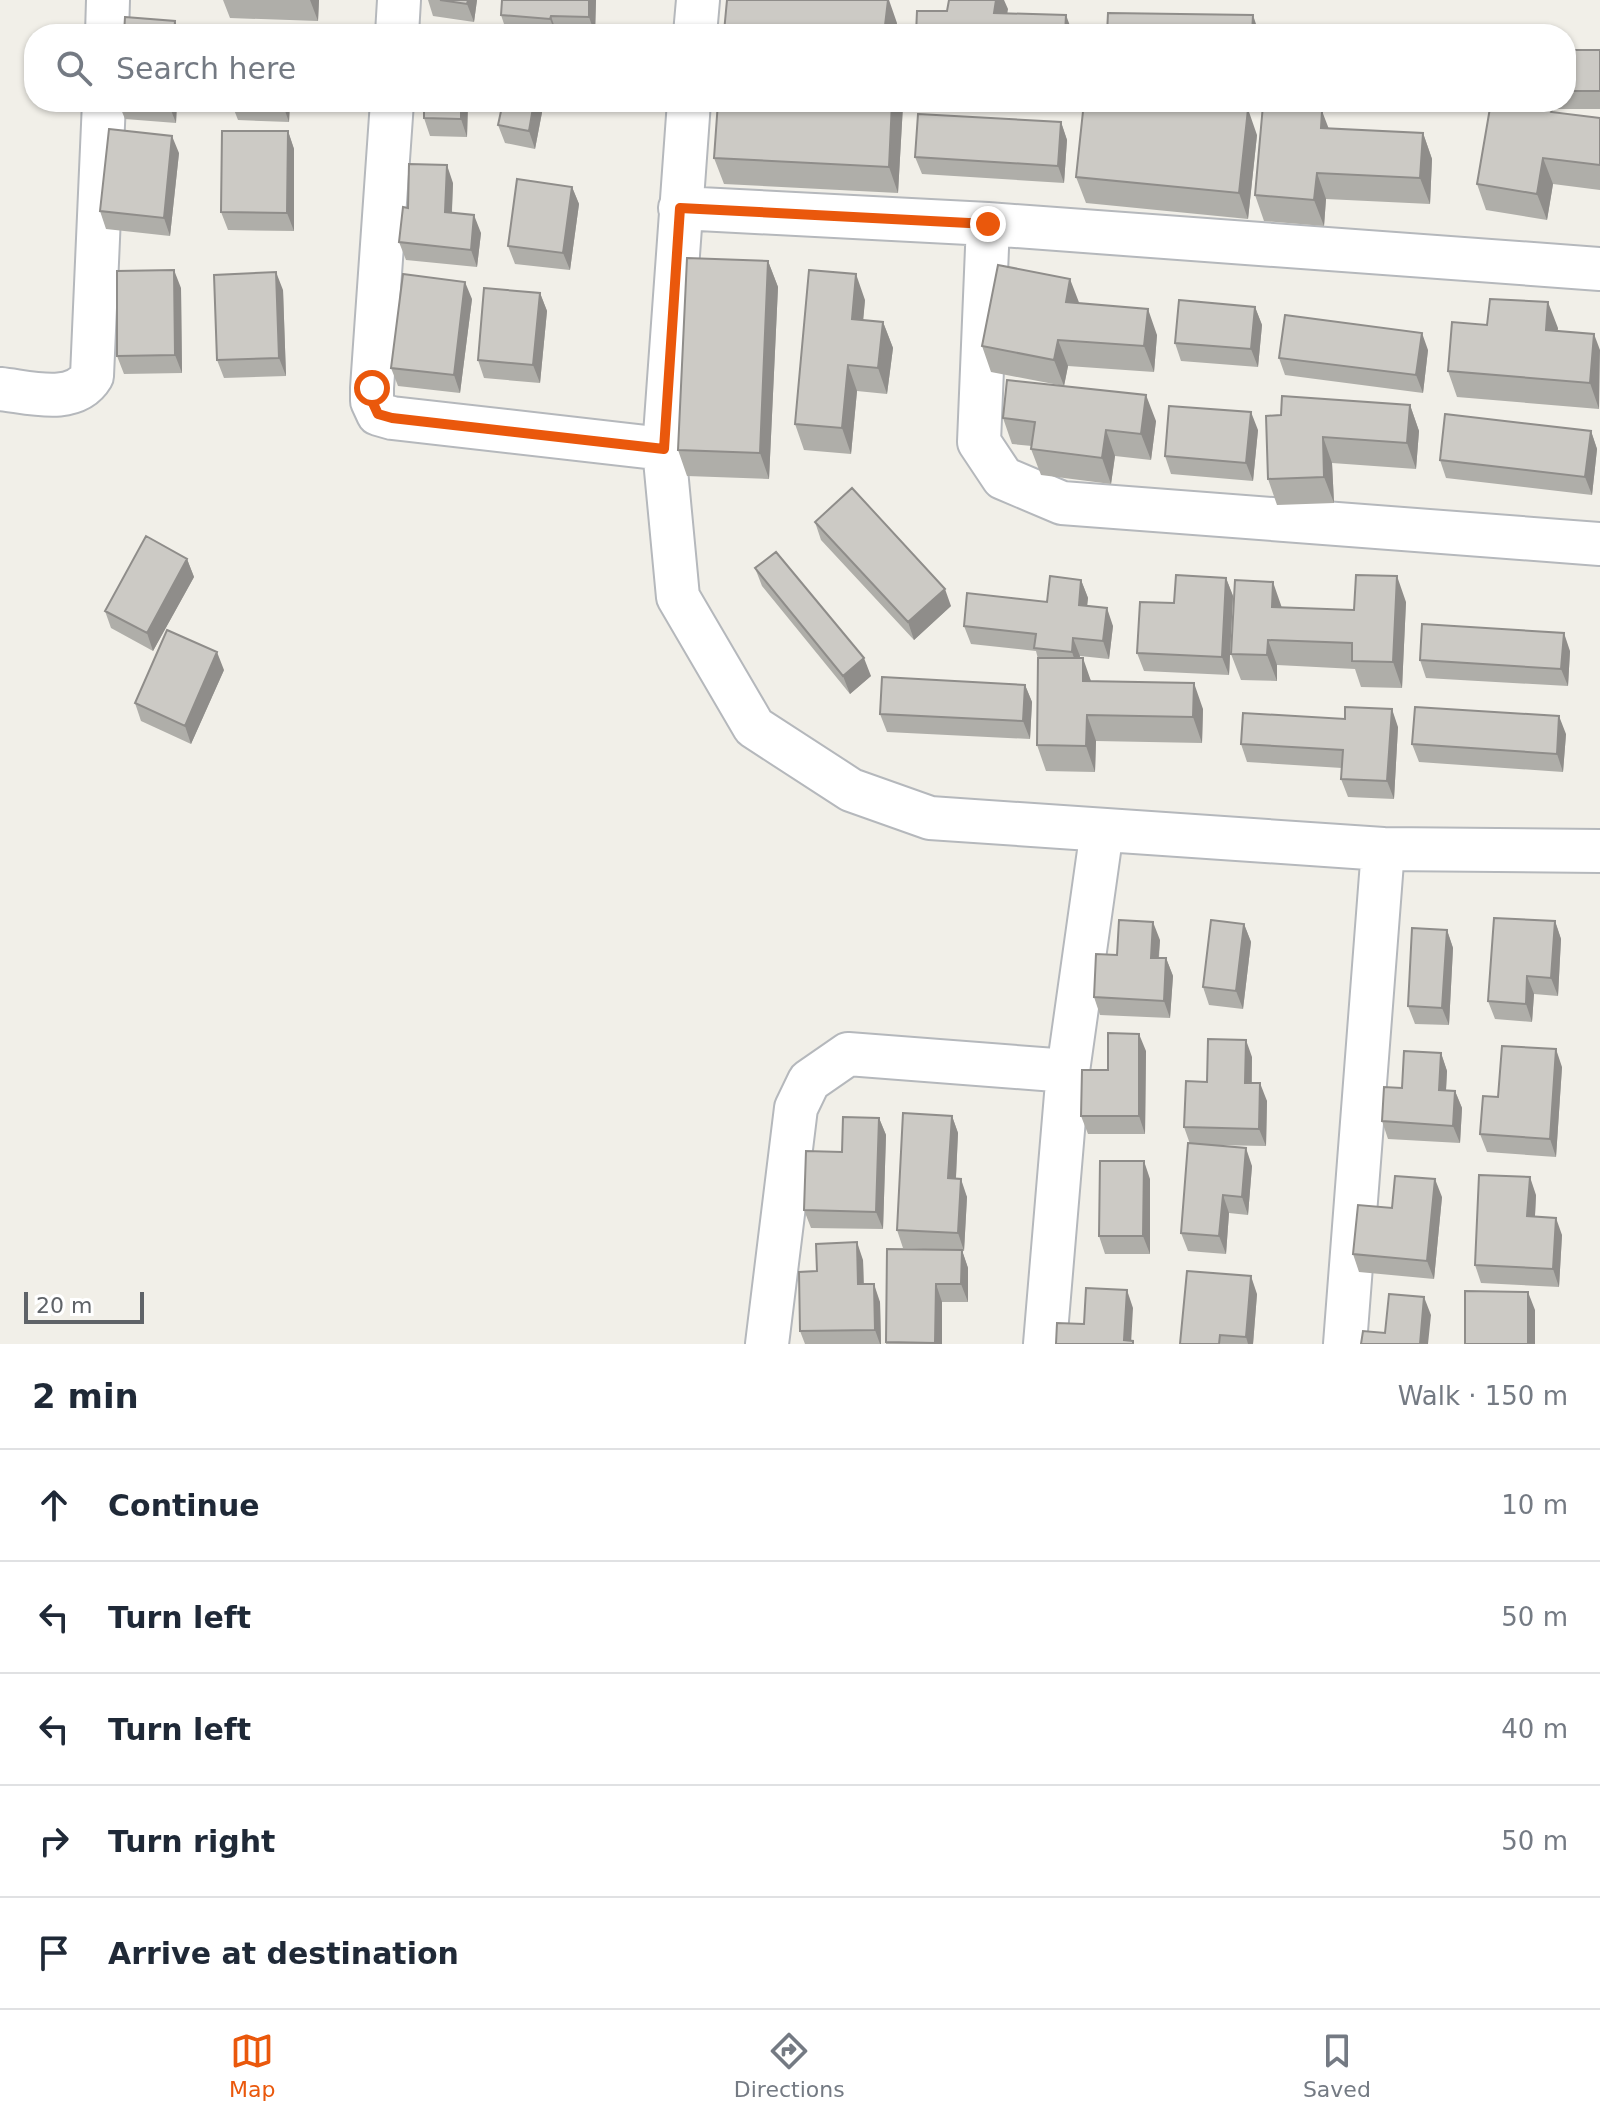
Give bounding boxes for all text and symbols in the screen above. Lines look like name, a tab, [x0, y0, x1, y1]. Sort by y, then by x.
search box	[24, 24, 1576, 112]
icon: search	[52, 46, 96, 90]
text: Search here	[116, 51, 296, 86]
route end	[970, 206, 1006, 242]
route start	[354, 370, 390, 406]
scale bar	[24, 1288, 144, 1324]
text: 20 m	[36, 1293, 92, 1318]
text: 2 min	[32, 1376, 139, 1416]
text: Walk · 150 m	[1398, 1381, 1568, 1411]
icon: ahead	[32, 1483, 76, 1527]
text: Continue	[108, 1488, 260, 1523]
text: 10 m	[1501, 1490, 1568, 1520]
icon: left	[32, 1595, 76, 1639]
text: Turn left	[108, 1600, 251, 1635]
text: 50 m	[1501, 1602, 1568, 1632]
icon: left	[32, 1707, 76, 1751]
text: Turn left	[108, 1712, 251, 1747]
text: 40 m	[1501, 1714, 1568, 1744]
icon: right	[32, 1819, 76, 1863]
text: Turn right	[108, 1824, 275, 1859]
text: 50 m	[1501, 1826, 1568, 1856]
icon: arrive	[32, 1931, 76, 1975]
text: Arrive at destination	[108, 1936, 459, 1971]
tab: Map	[229, 2029, 276, 2102]
tab: Directions	[734, 2029, 845, 2102]
tab: Saved	[1303, 2029, 1371, 2102]

